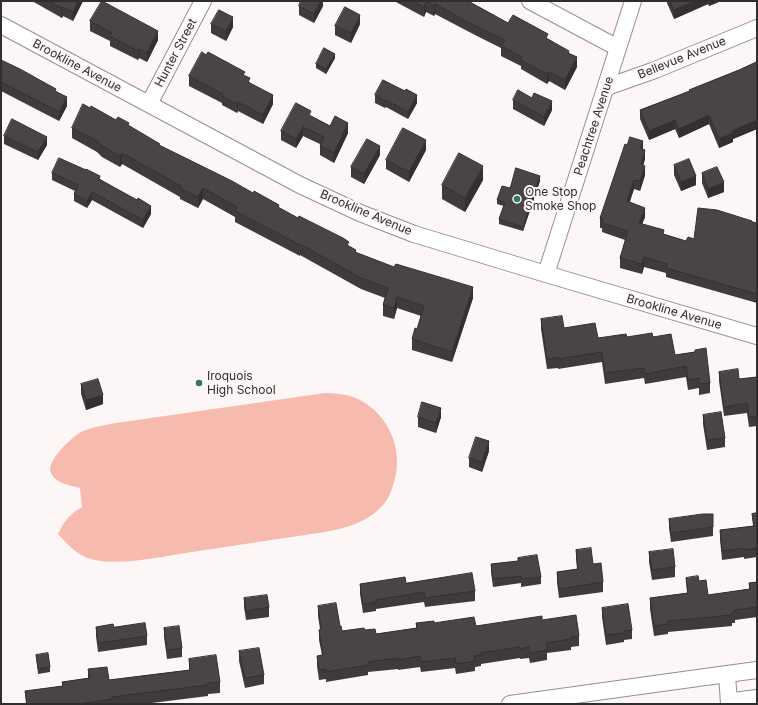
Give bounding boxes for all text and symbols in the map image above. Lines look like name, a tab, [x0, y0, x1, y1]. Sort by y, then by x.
street label: Hunter Street	[152, 16, 200, 90]
street label: Bellevue Avenue	[636, 34, 728, 82]
street label: Brookline Avenue	[30, 37, 124, 95]
street label: Peachtree Avenue	[571, 75, 617, 177]
place label: One Stop Smoke Shop	[525, 185, 596, 213]
street label: Brookline Avenue	[318, 187, 414, 239]
marker: One Stop Smoke Shop	[512, 194, 522, 204]
street label: Brookline Avenue	[625, 291, 723, 333]
place label: Iroquois High School	[207, 369, 276, 397]
marker: Iroquois High School	[194, 378, 204, 388]

